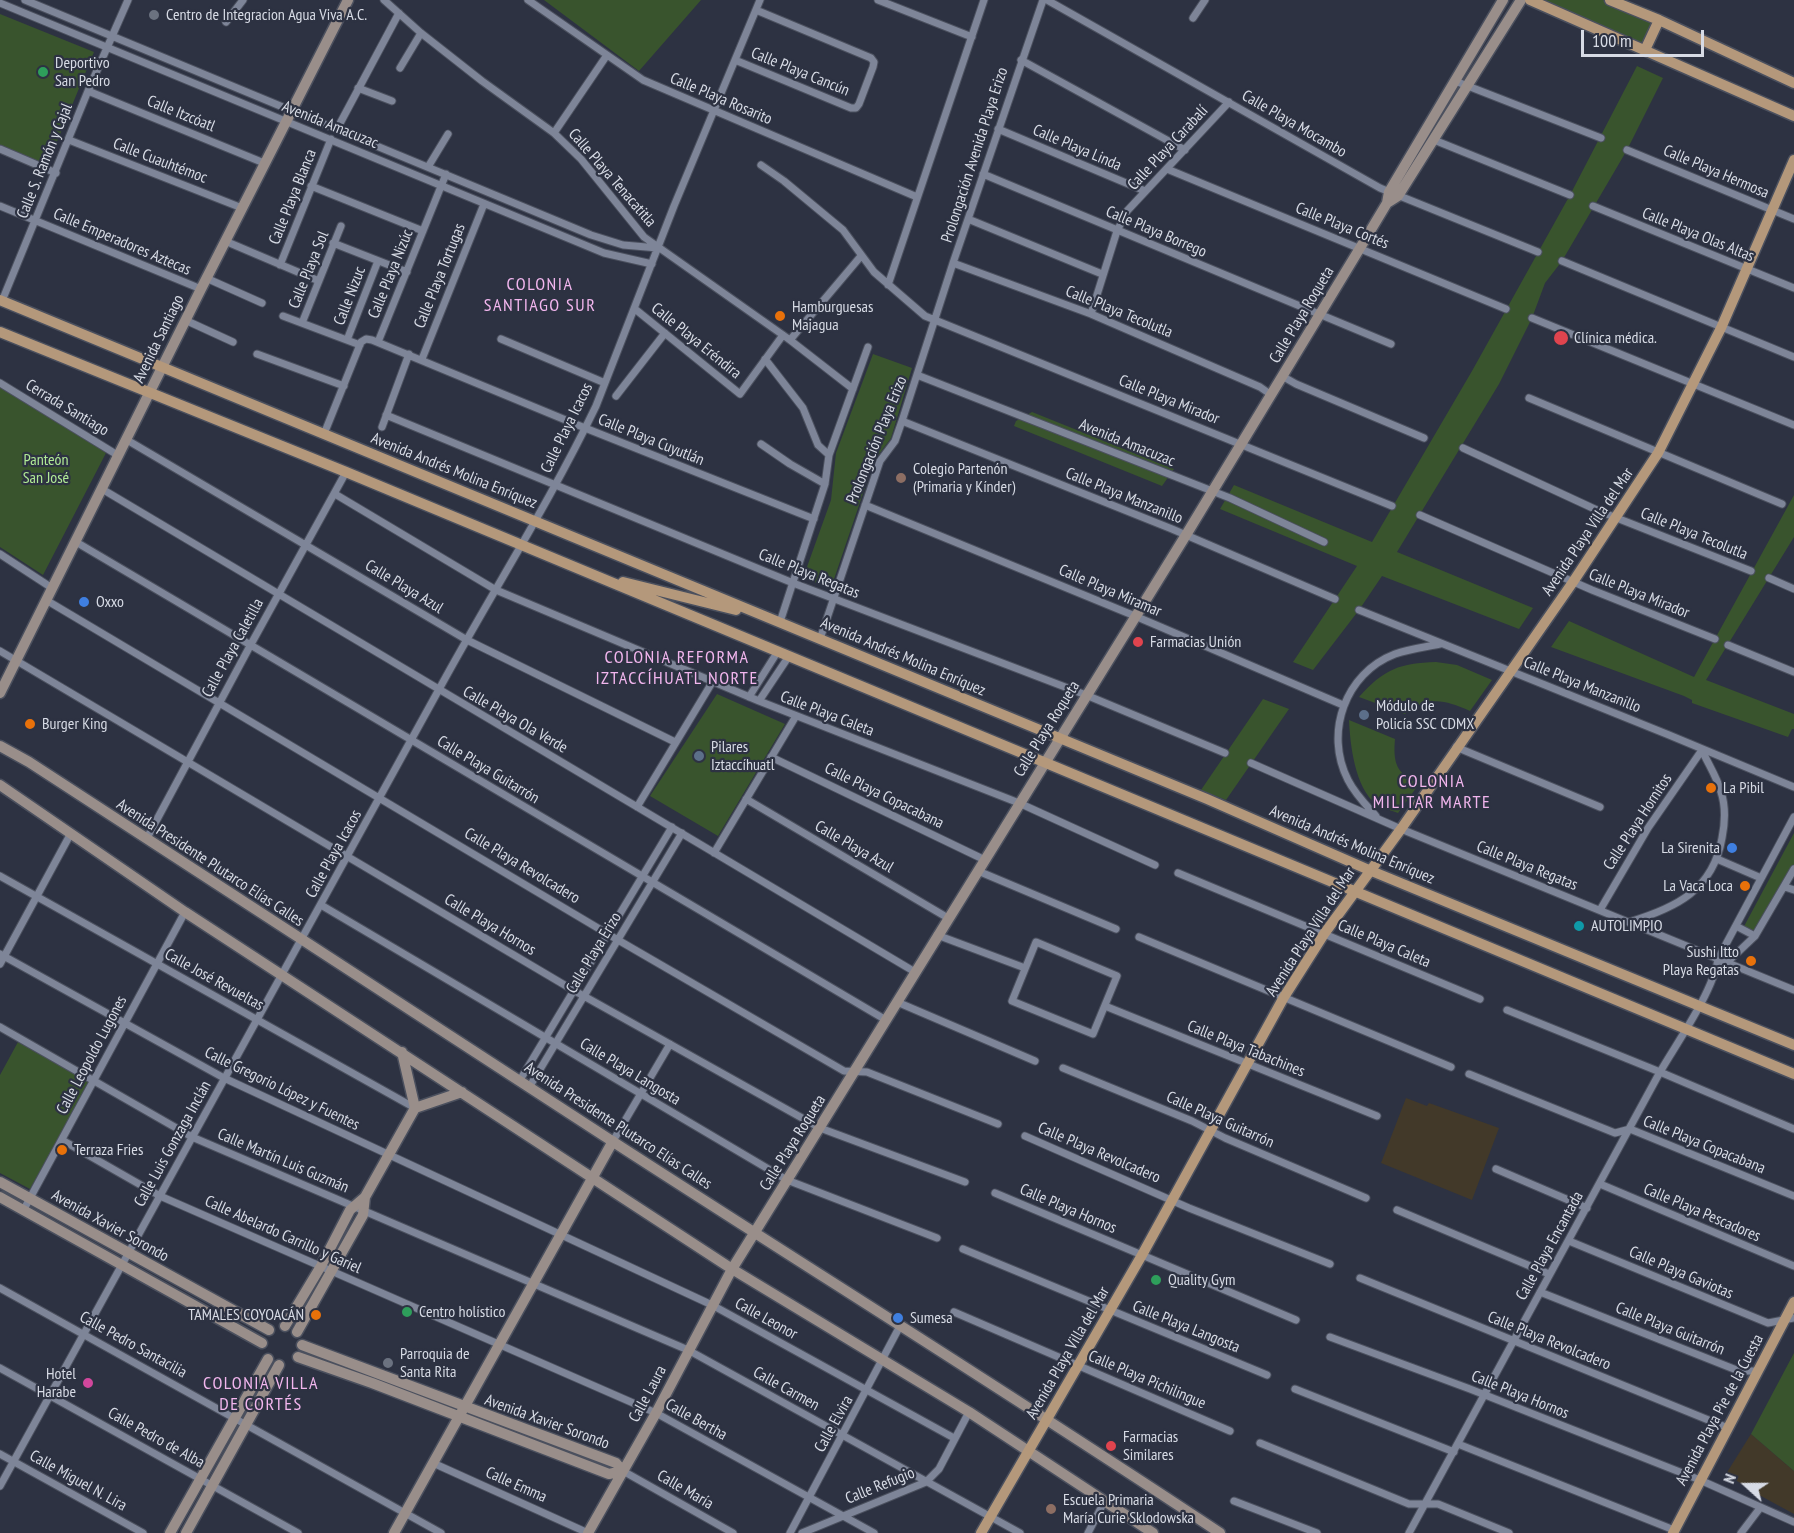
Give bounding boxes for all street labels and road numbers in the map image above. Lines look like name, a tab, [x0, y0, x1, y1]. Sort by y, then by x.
street label: Calle Playa Cancún	[748, 44, 852, 100]
street label: Prolongación Avenida Playa Erizo	[938, 65, 1012, 245]
street label: Calle Playa Rosarito	[667, 69, 775, 129]
street label: Calle Playa Mocambo	[1238, 86, 1350, 162]
street label: Calle Itzcóatl	[144, 92, 218, 136]
street label: Avenida Amacuzac	[279, 97, 381, 153]
street label: Calle S. Ramón y Cajal	[13, 101, 77, 221]
street label: Calle Playa Carabalí	[1124, 102, 1212, 194]
street label: Calle Playa Linda	[1030, 121, 1124, 175]
street label: Calle Playa Tenacatitla	[564, 125, 660, 231]
street label: Calle Cuauhtémoc	[110, 134, 210, 188]
street label: Calle Playa Hermosa	[1660, 141, 1772, 203]
street label: Calle Playa Blanca	[265, 147, 321, 247]
street label: Calle Playa Cortés	[1293, 199, 1391, 253]
street label: Calle Playa Borrego	[1103, 202, 1209, 262]
street label: Calle Emperadores Aztecas	[50, 204, 194, 280]
street label: Calle Playa Olas Altas	[1639, 204, 1757, 266]
street label: Calle Playa Tortugas	[410, 221, 470, 331]
street label: Calle Playa Nizúc	[364, 227, 418, 321]
street label: Calle Playa Sol	[285, 229, 333, 311]
street label: Calle Playa Roqueta	[1266, 263, 1338, 367]
street label: Calle Nizuc	[330, 264, 370, 328]
street label: Calle Playa Tecolutla	[1063, 282, 1175, 342]
street label: Avenida Santiago	[129, 292, 189, 386]
street label: Calle Playa Eréndira	[647, 299, 745, 383]
street label: Calle Playa Mirador	[1116, 371, 1222, 429]
street label: Prolongación Playa Erizo	[843, 373, 911, 507]
street label: Cerrada Santiago	[22, 376, 112, 440]
street label: Calle Playa Icacos	[537, 380, 597, 476]
street label: Calle Playa Cuyutlán	[595, 410, 707, 470]
street label: Avenida Amacuzac	[1076, 415, 1178, 471]
street label: Avenida Andrés Molina Enríquez	[368, 429, 540, 513]
street label: Calle Playa Manzanillo	[1063, 464, 1185, 528]
street label: Avenida Playa Villa del Mar	[1538, 464, 1638, 600]
street label: Calle Playa Tecolutla	[1638, 504, 1750, 564]
street label: Calle Playa Regatas	[756, 545, 862, 603]
street label: Calle Playa Azul	[361, 556, 447, 618]
street label: Calle Playa Miramar	[1056, 561, 1164, 621]
street label: Calle Playa Mirador	[1586, 565, 1692, 623]
street label: Calle Playa Caletilla	[198, 595, 268, 701]
street label: Avenida Andrés Molina Enríquez	[818, 614, 988, 700]
street label: Calle Playa Manzanillo	[1521, 653, 1643, 717]
street label: Calle Playa Roqueta	[1010, 678, 1084, 780]
street label: Calle Playa Ola Verde	[459, 682, 571, 758]
street label: Calle Playa Caleta	[777, 687, 877, 741]
street label: Calle Playa Guitarrón	[433, 732, 543, 808]
street label: Calle Playa Copacabana	[821, 759, 947, 833]
street label: Calle Playa Hornitos	[1600, 770, 1676, 874]
street label: Avenida Presidente Plutarco Elías Calles	[113, 795, 307, 931]
street label: Avenida Andrés Molina Enríquez	[1267, 802, 1437, 888]
street label: Calle Playa Icacos	[302, 807, 366, 901]
street label: Calle Playa Azul	[811, 817, 897, 877]
street label: Calle Playa Revolcadero	[461, 824, 583, 908]
street label: Calle Playa Regatas	[1474, 837, 1580, 895]
street label: Avenida Playa Villa del Mar	[1262, 864, 1360, 1000]
street label: Calle Playa Hornos	[441, 890, 539, 960]
street label: Calle Playa Erizo	[562, 909, 626, 997]
street label: Calle Playa Caleta	[1335, 916, 1433, 972]
street label: Calle José Revueltas	[161, 945, 267, 1015]
street label: Calle Leopoldo Lugones	[53, 993, 131, 1117]
street label: Calle Playa Tabachines	[1184, 1017, 1308, 1081]
street label: Calle Playa Langosta	[576, 1034, 684, 1110]
street label: Calle Gregorio López y Fuentes	[201, 1043, 363, 1135]
street label: Avenida Presidente Plutarco Elías Calles	[521, 1058, 715, 1194]
street label: Calle Luis Gonzaga Inclán	[130, 1078, 216, 1210]
street label: Calle Playa Guitarrón	[1163, 1088, 1277, 1152]
street label: Calle Playa Roqueta	[756, 1092, 830, 1194]
street label: Calle Playa Copacabana	[1640, 1112, 1768, 1178]
street label: Calle Playa Revolcadero	[1035, 1119, 1163, 1187]
street label: Calle Martín Luis Guzmán	[215, 1125, 351, 1197]
street label: Calle Playa Hornos	[1017, 1180, 1119, 1238]
street label: Calle Playa Pescadores	[1641, 1180, 1763, 1246]
street label: Avenida Xavier Sorondo	[48, 1186, 172, 1266]
street label: Calle Playa Encantada	[1512, 1188, 1588, 1304]
street label: Calle Abelardo Carrillo y Gariel	[202, 1192, 364, 1278]
street label: Calle Playa Gaviotas	[1626, 1242, 1736, 1304]
street label: Avenida Playa Villa del Mar	[1022, 1283, 1114, 1423]
street label: Calle Leonor	[731, 1294, 801, 1344]
street label: Calle Playa Langosta	[1130, 1297, 1242, 1357]
street label: Calle Playa Guitarrón	[1613, 1298, 1727, 1360]
street label: Calle Pedro Santacilia	[76, 1308, 190, 1382]
street label: Calle Playa Revolcadero	[1485, 1308, 1613, 1374]
street label: Avenida Playa Pie de la Cuesta	[1672, 1331, 1768, 1489]
street label: Calle Playa Pichilingue	[1085, 1347, 1209, 1413]
street label: Calle Laura	[625, 1362, 671, 1426]
street label: Calle Carmen	[749, 1363, 823, 1415]
street label: Calle Playa Hornos	[1468, 1367, 1572, 1423]
street label: Avenida Xavier Sorondo	[482, 1391, 612, 1453]
street label: Calle Elvira	[811, 1392, 857, 1456]
street label: Calle Bertha	[662, 1395, 730, 1445]
street label: Calle Pedro de Alba	[104, 1404, 208, 1472]
street label: Calle Miguel N. Lira	[26, 1446, 130, 1516]
street label: Calle Emma	[482, 1463, 550, 1507]
street label: Calle Refugio	[843, 1463, 917, 1509]
street label: Calle María	[653, 1466, 717, 1514]

